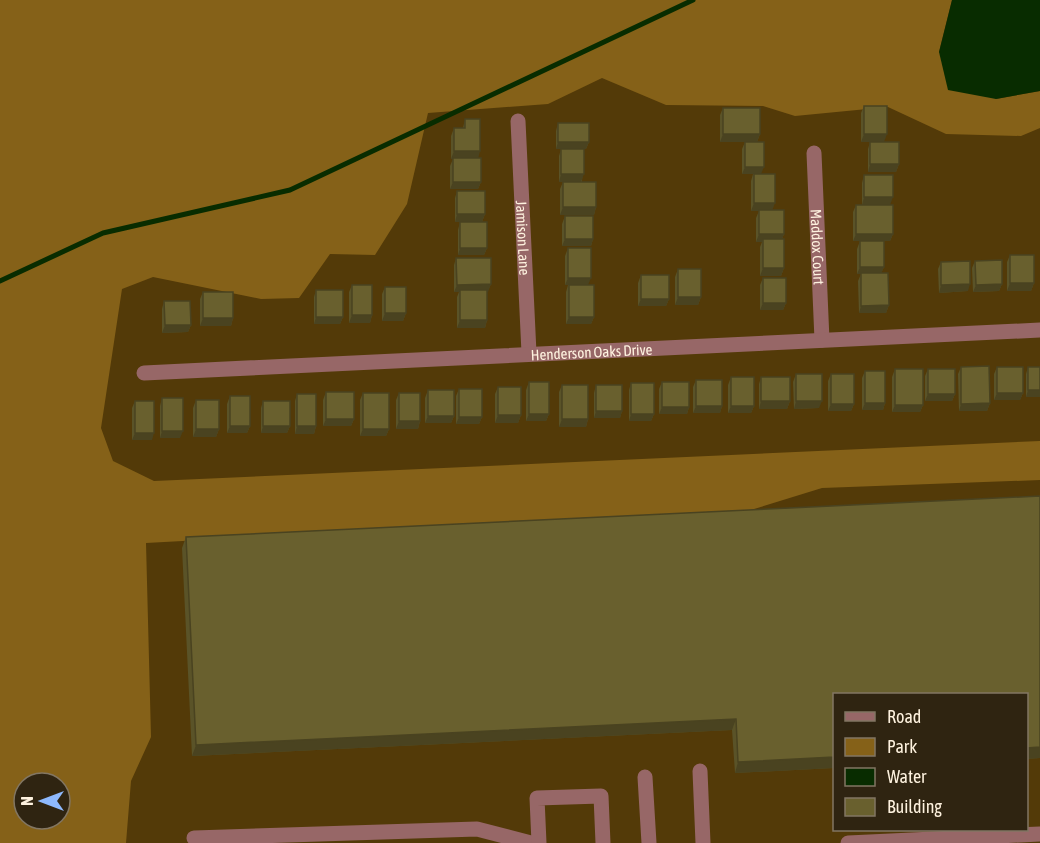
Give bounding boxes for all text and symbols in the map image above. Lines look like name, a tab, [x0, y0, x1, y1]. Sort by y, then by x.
street label: Jamison Lane	[513, 200, 534, 276]
street label: Maddox Court	[808, 209, 828, 285]
street label: Henderson Oaks Drive	[530, 340, 653, 363]
legend	[833, 693, 1028, 831]
text: Road	[887, 706, 921, 727]
text: Park	[887, 736, 917, 757]
text: Water	[887, 766, 927, 787]
north arrow	[12, 771, 72, 831]
text: N	[18, 796, 36, 806]
text: Building	[887, 796, 942, 817]

